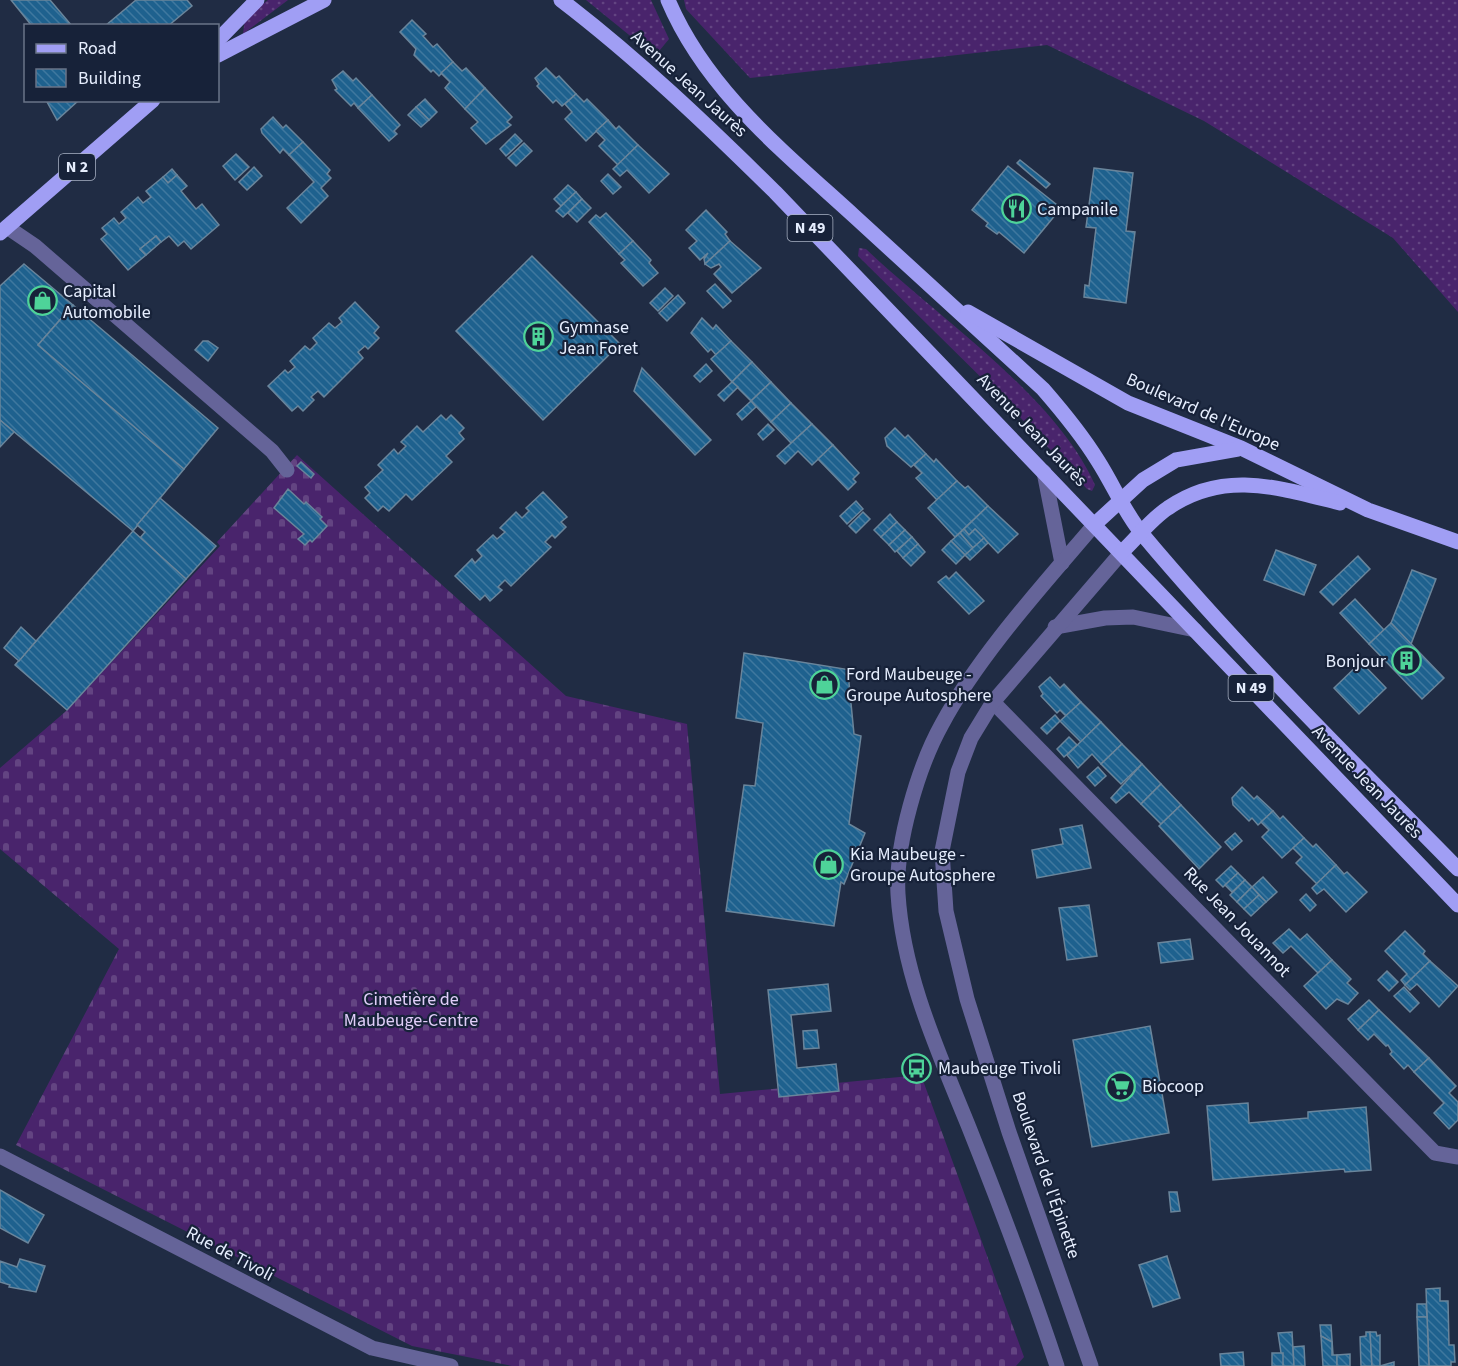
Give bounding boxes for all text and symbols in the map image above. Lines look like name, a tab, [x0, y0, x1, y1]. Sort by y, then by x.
legend	[24, 24, 219, 102]
street label: Avenue Jean Jaurès	[625, 25, 753, 143]
text: Road	[78, 36, 117, 61]
text: Building	[78, 66, 141, 91]
road number: N 2	[59, 154, 95, 180]
restaurant icon: Campanile	[1000, 193, 1032, 225]
place label: Campanile	[1037, 197, 1118, 222]
road number: N 49	[788, 215, 832, 241]
place label: Capital Automobile	[63, 279, 151, 325]
shop icon: Capital Automobile	[26, 285, 58, 317]
place label: Gymnase Jean Foret	[559, 315, 638, 361]
building icon: Gymnase Jean Foret	[522, 321, 554, 353]
street label: Boulevard de l'Europe	[1122, 367, 1284, 457]
street label: Avenue Jean Jaurès	[971, 368, 1093, 492]
building icon: Bonjour	[1391, 645, 1423, 677]
place label: Bonjour	[1326, 649, 1387, 674]
place label: Ford Maubeuge - Groupe Autosphere	[846, 662, 992, 708]
shop icon: Ford Maubeuge - Groupe Autosphere	[809, 668, 841, 700]
road number: N 49	[1228, 675, 1274, 701]
street label: Avenue Jean Jaurès	[1306, 720, 1428, 844]
place label: Kia Maubeuge - Groupe Autosphere	[850, 842, 996, 888]
shop icon: Kia Maubeuge - Groupe Autosphere	[813, 848, 845, 880]
street label: Rue Jean Jouannot	[1178, 861, 1296, 983]
park label: Cimetière de Maubeuge-Centre	[344, 987, 478, 1033]
bus stop icon: Maubeuge Tivoli	[901, 1052, 933, 1084]
place label: Maubeuge Tivoli	[938, 1056, 1061, 1081]
supermarket icon: Biocoop	[1105, 1070, 1137, 1102]
place label: Biocoop	[1142, 1074, 1204, 1099]
street label: Boulevard de l'Épinette	[1006, 1088, 1086, 1262]
street label: Rue de Tivoli	[182, 1220, 278, 1288]

